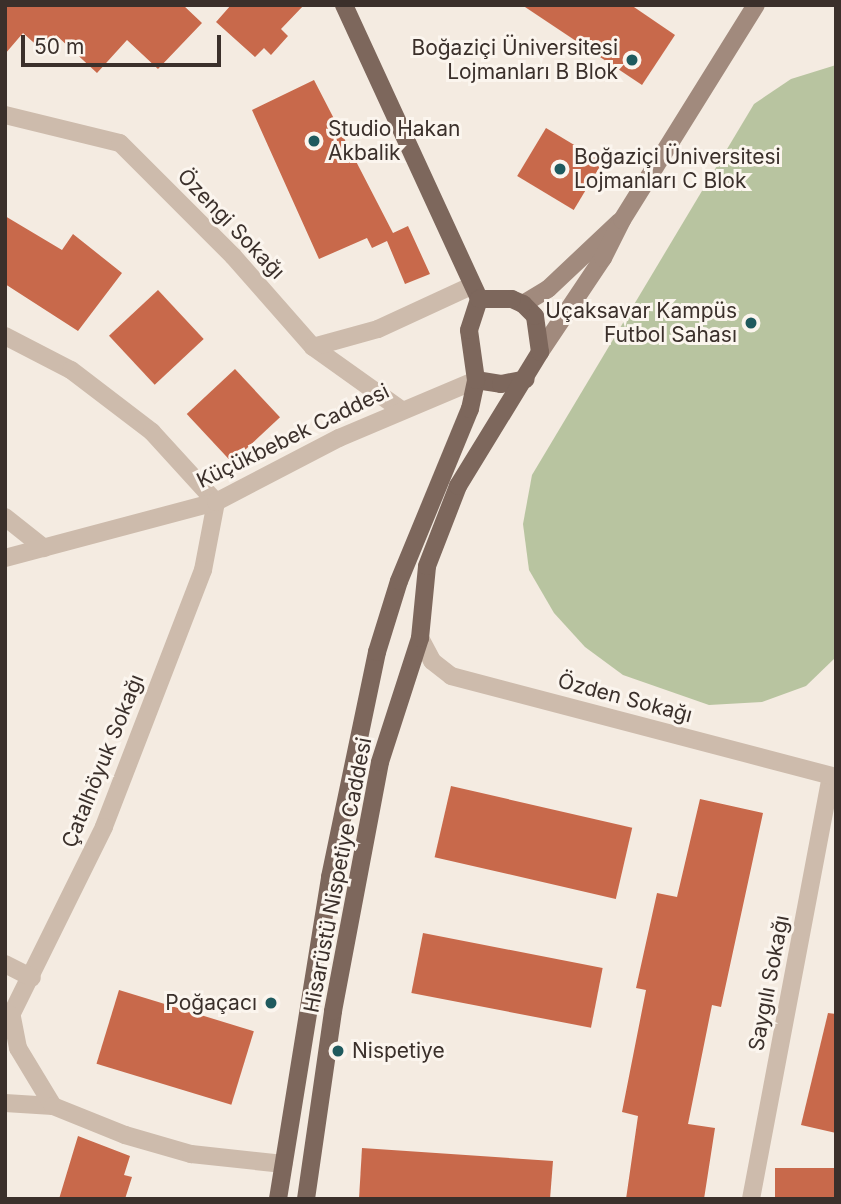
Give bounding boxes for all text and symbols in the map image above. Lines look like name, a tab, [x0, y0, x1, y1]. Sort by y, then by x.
scale bar	[24, 21, 224, 65]
text: 50 m	[34, 34, 84, 59]
place label: Boğaziçi Üniversitesi Lojmanları B Blok	[411, 35, 618, 85]
marker: Boğaziçi Üniversitesi Lojmanları B Blok	[624, 52, 640, 68]
place label: Studio Hakan Akbalik	[328, 116, 460, 166]
marker: Studio Hakan Akbalik	[306, 133, 322, 149]
place label: Boğaziçi Üniversitesi Lojmanları C Blok	[574, 144, 781, 194]
marker: Boğaziçi Üniversitesi Lojmanları C Blok	[552, 161, 568, 177]
street label: Özengi Sokağı	[172, 164, 290, 284]
place label: Uçaksavar Kampüs Futbol Sahası	[545, 298, 737, 348]
marker: Uçaksavar Kampüs Futbol Sahası	[743, 315, 759, 331]
street label: Küçükbebek Caddesi	[193, 379, 393, 493]
street label: Özden Sokağı	[555, 668, 695, 728]
street label: Çatalhöyuk Sokağı	[57, 671, 149, 851]
street label: Hisarüstü Nispetiye Caddesi	[299, 735, 377, 1015]
street label: Saygılı Sokağı	[743, 913, 795, 1053]
place label: Poğaçacı	[165, 990, 257, 1016]
marker: Poğaçacı	[263, 995, 279, 1011]
place label: Nispetiye	[352, 1038, 445, 1064]
marker: Nispetiye	[330, 1043, 346, 1059]

